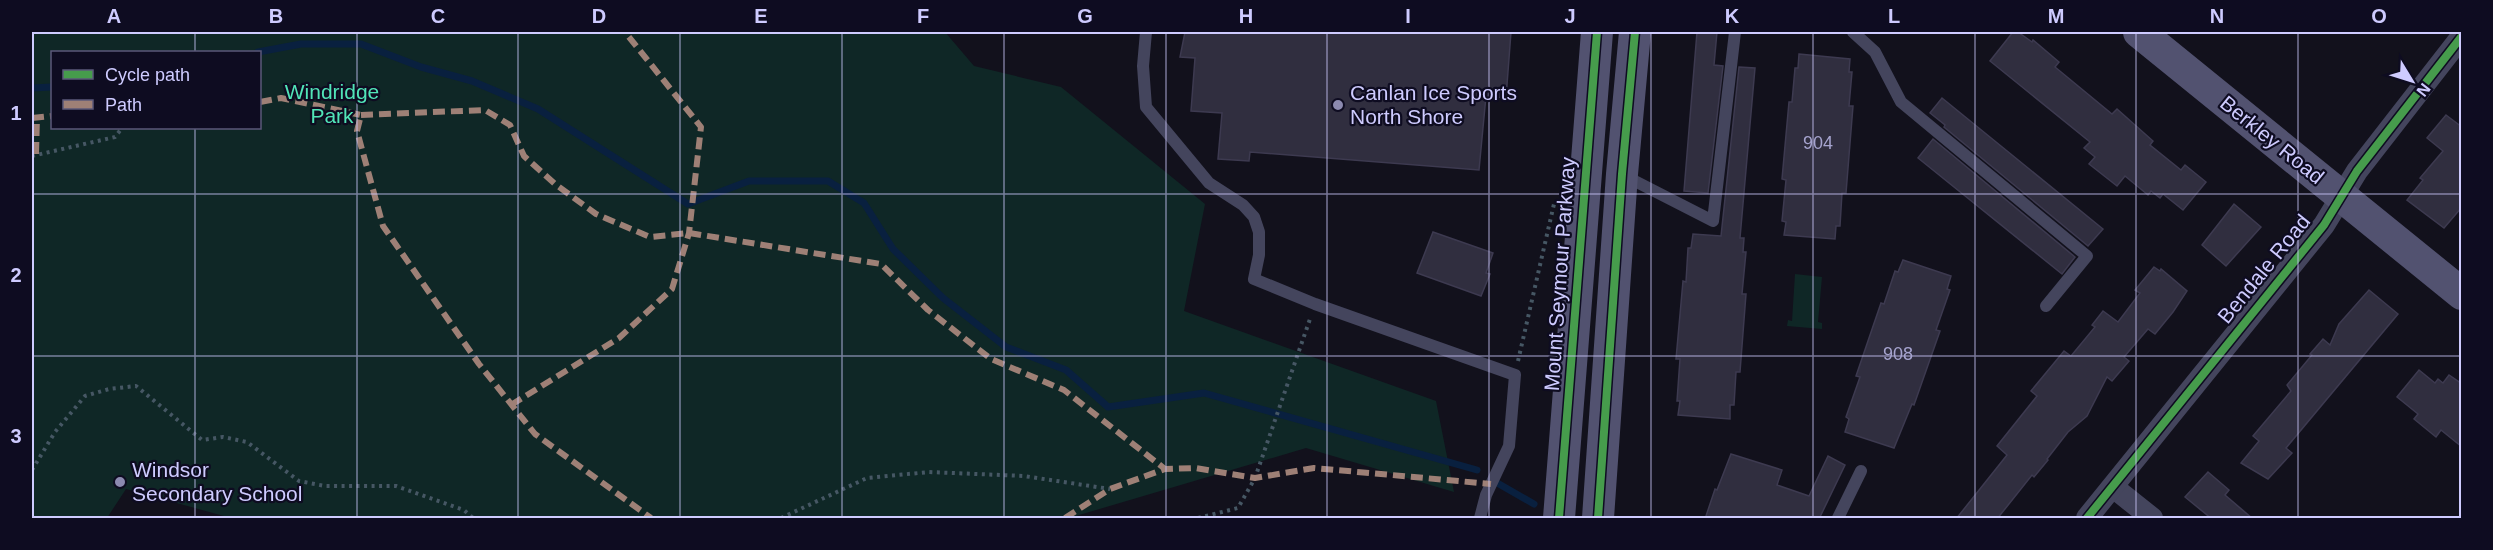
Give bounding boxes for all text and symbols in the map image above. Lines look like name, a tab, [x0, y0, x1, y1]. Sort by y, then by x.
text: A	[107, 5, 121, 27]
text: B	[269, 5, 283, 27]
text: C	[431, 5, 445, 27]
text: D	[592, 5, 606, 27]
text: E	[754, 5, 768, 27]
text: F	[917, 5, 929, 27]
text: G	[1077, 5, 1093, 27]
text: H	[1239, 5, 1253, 27]
text: I	[1405, 5, 1411, 27]
text: J	[1564, 5, 1576, 27]
text: K	[1725, 5, 1740, 27]
text: L	[1888, 5, 1900, 27]
text: M	[2048, 5, 2064, 27]
text: N	[2210, 5, 2224, 27]
text: O	[2371, 5, 2387, 27]
legend	[51, 51, 261, 129]
north arrow	[2382, 51, 2442, 111]
text: Cycle path	[105, 65, 190, 85]
park label: Windridge Park	[285, 80, 379, 127]
text: N	[2413, 80, 2434, 100]
place label: Canlan Ice Sports North Shore	[1350, 81, 1517, 128]
street label: Berkley Road	[2216, 91, 2329, 188]
text: Path	[105, 95, 142, 115]
marker: Canlan Ice Sports North Shore	[1331, 98, 1345, 112]
text: 1	[10, 102, 22, 124]
house number: 904	[1803, 133, 1833, 153]
street label: Mount Seymour Parkway	[1540, 156, 1579, 392]
street label: Bendale Road	[2213, 210, 2314, 328]
text: 2	[10, 264, 22, 286]
house number: 908	[1883, 344, 1913, 364]
text: 3	[10, 425, 22, 447]
place label: Windsor Secondary School	[132, 458, 302, 505]
marker: Windsor Secondary School	[113, 475, 127, 489]

